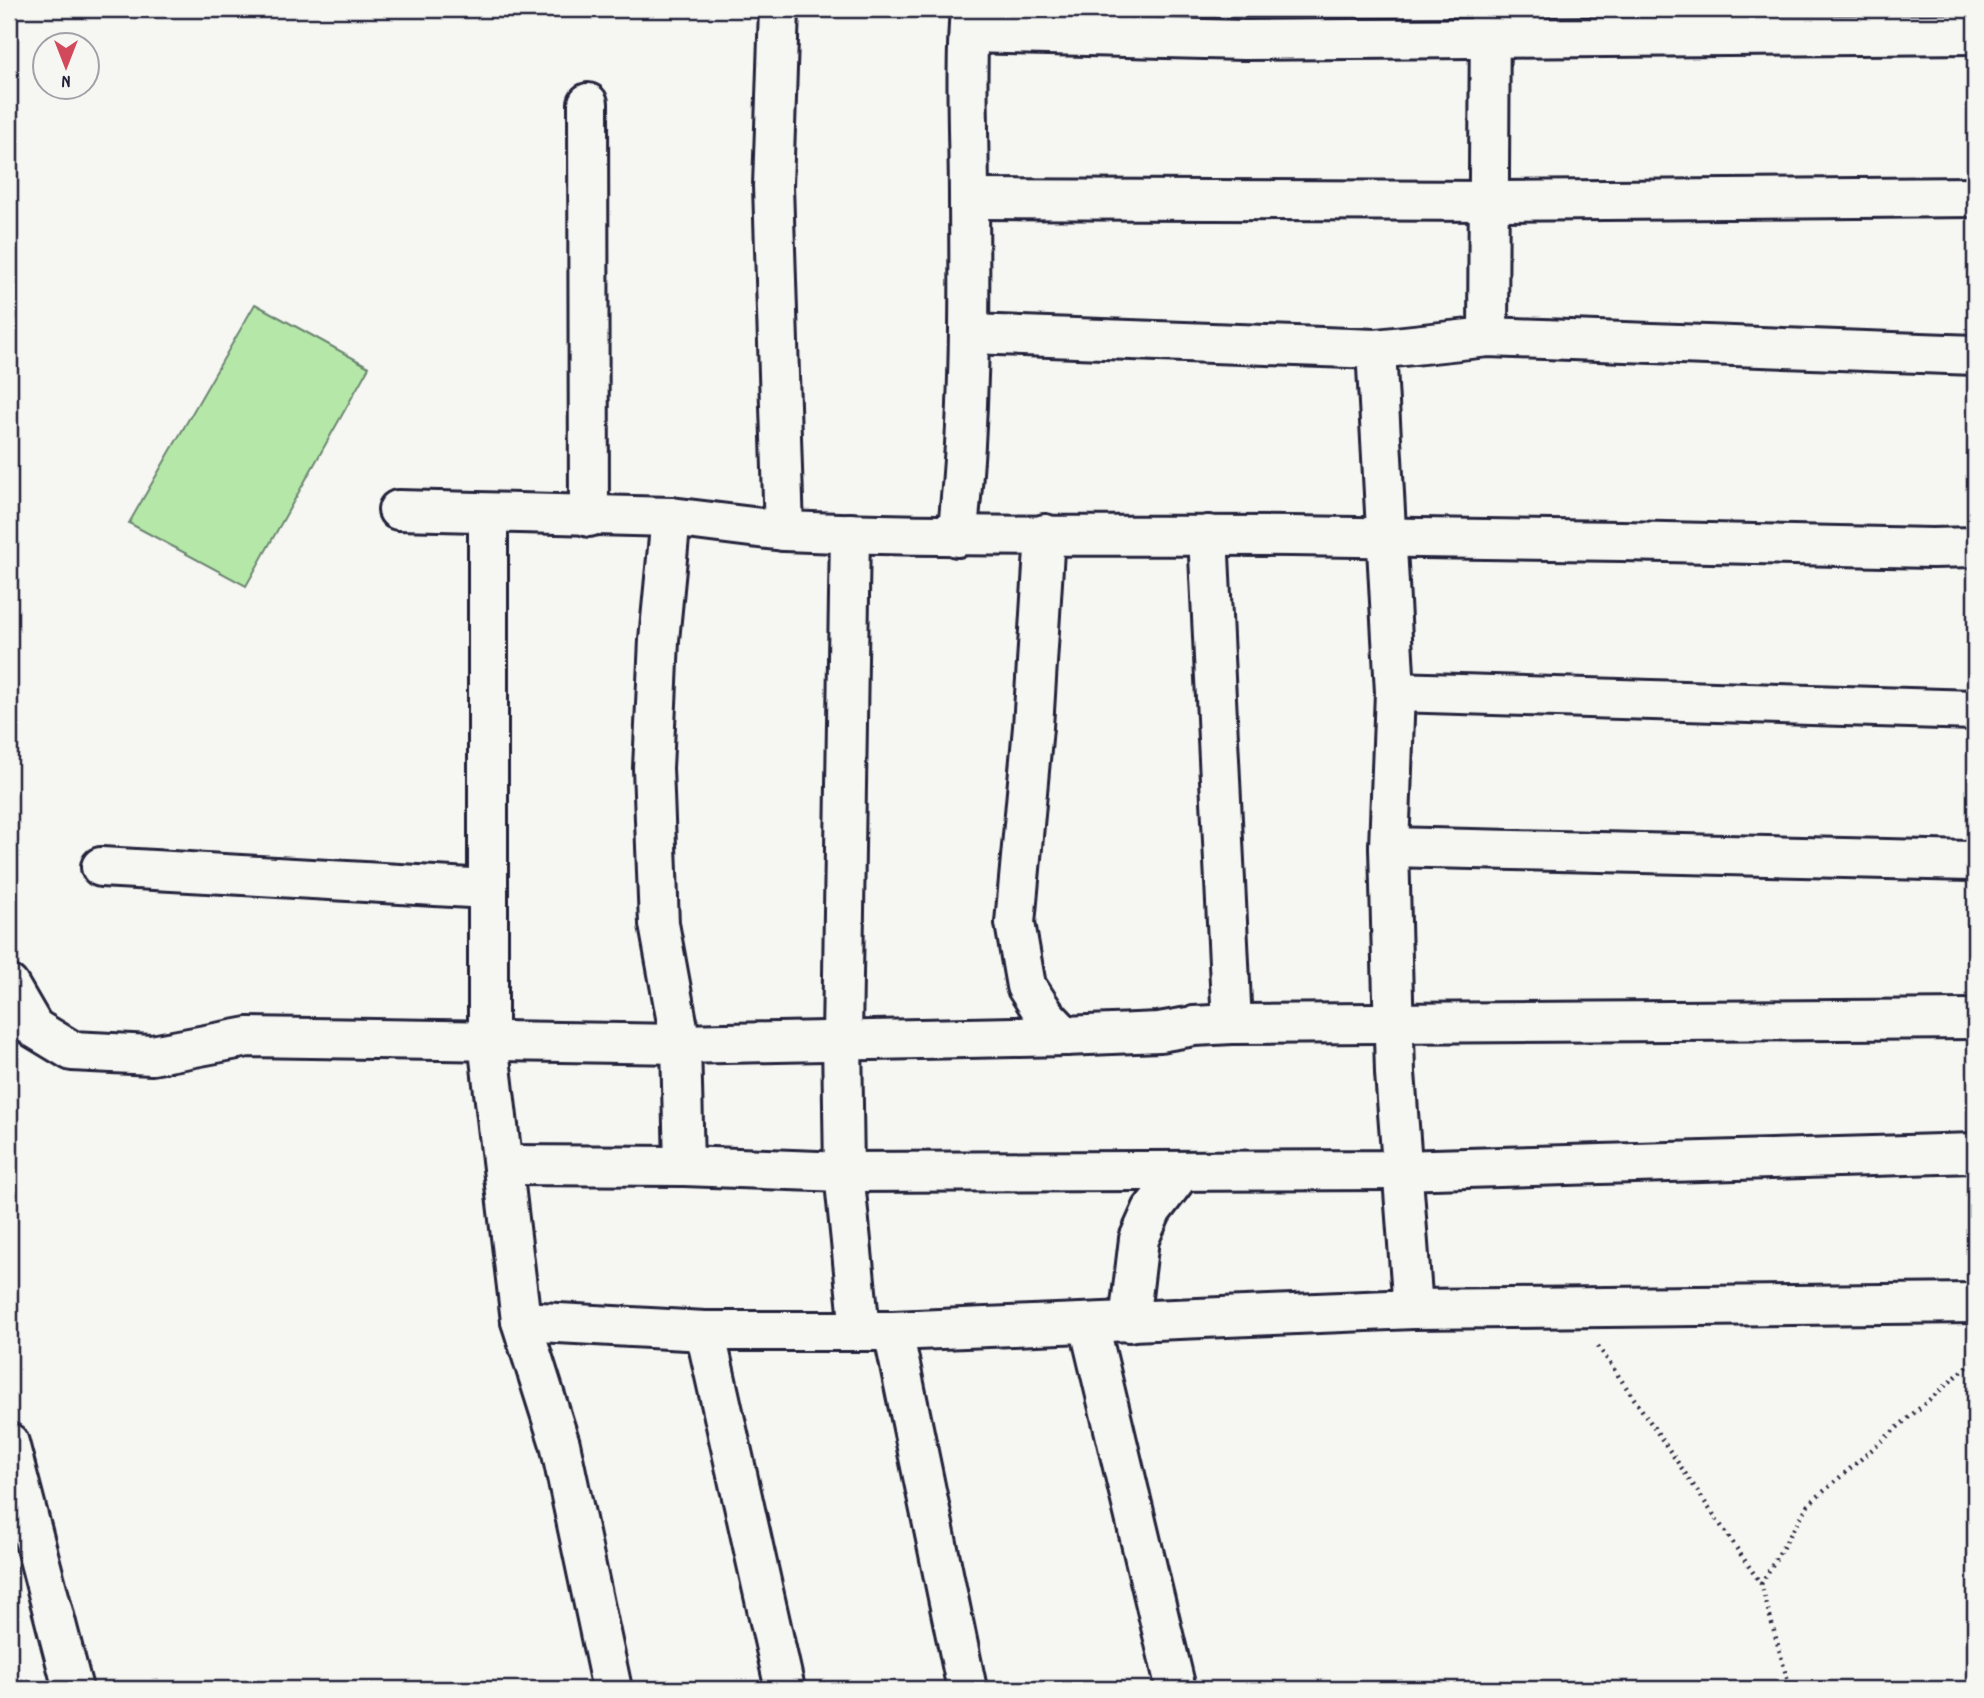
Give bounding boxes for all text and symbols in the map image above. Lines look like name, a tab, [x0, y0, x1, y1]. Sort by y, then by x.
north arrow	[32, 32, 102, 102]
text: N	[61, 66, 71, 93]

